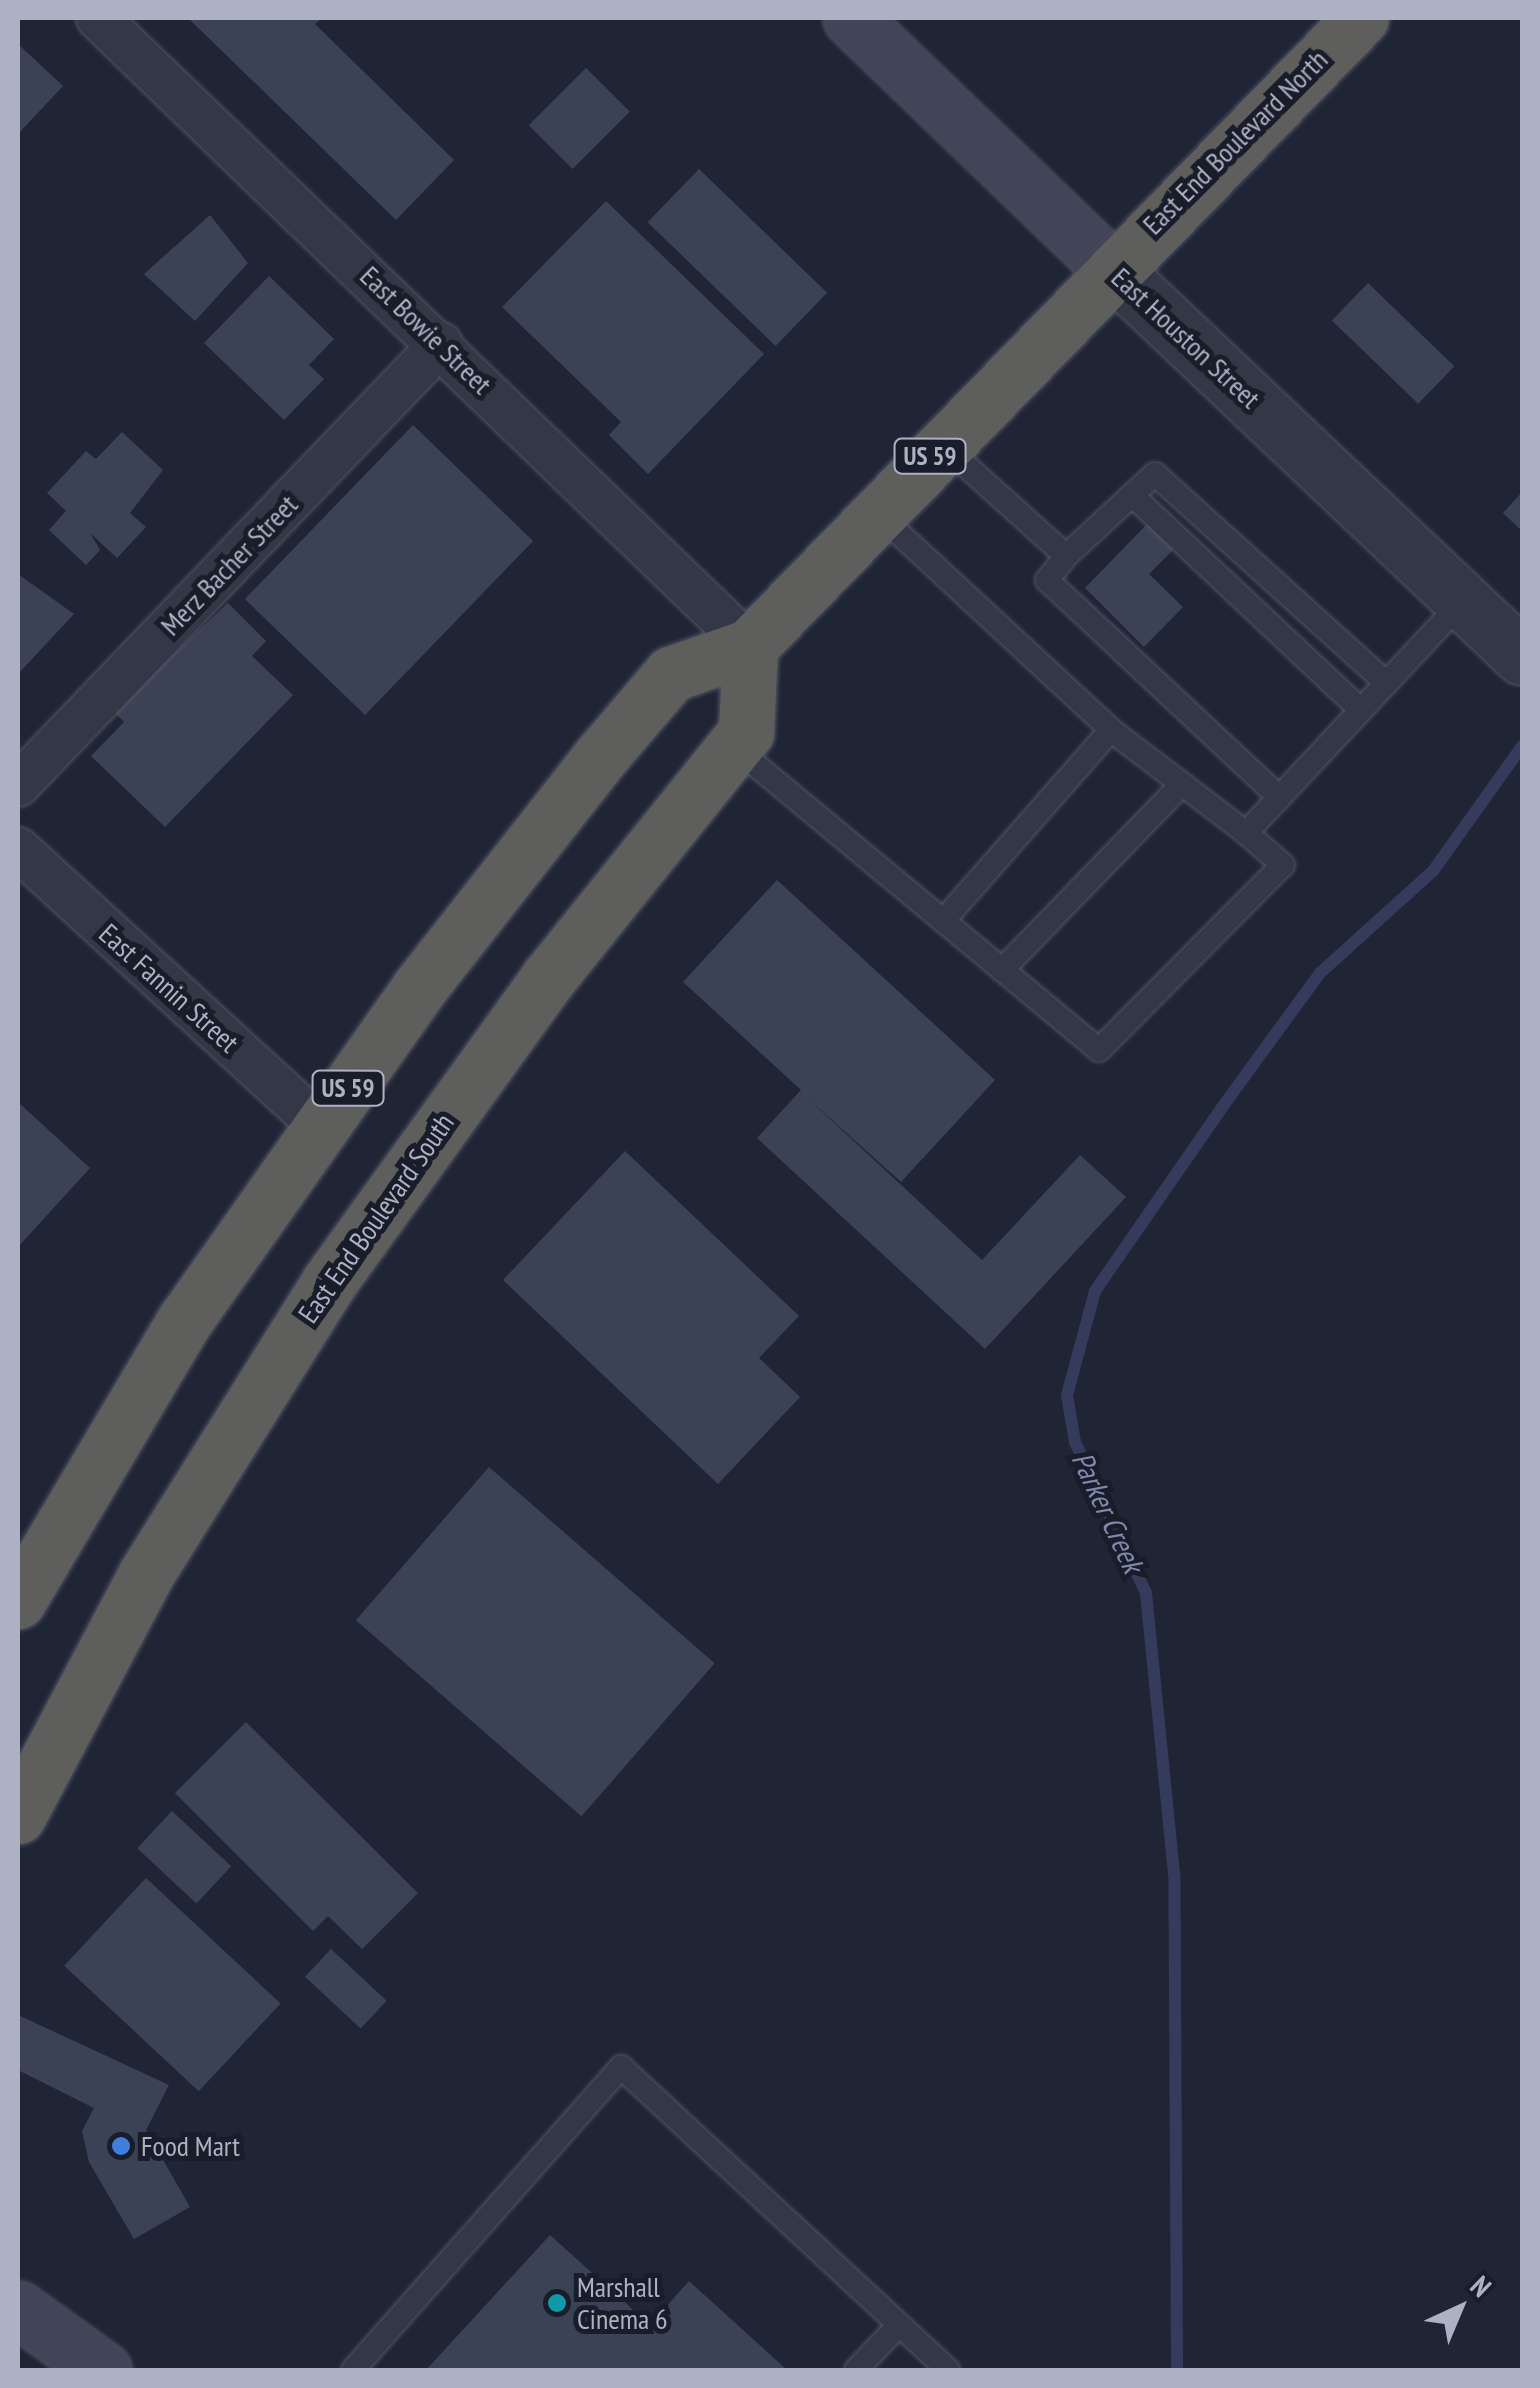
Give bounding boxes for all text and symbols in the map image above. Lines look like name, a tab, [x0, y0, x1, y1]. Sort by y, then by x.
street label: East End Boulevard North	[1136, 43, 1334, 241]
street label: East Bowie Street	[353, 259, 499, 401]
street label: East Houston Street	[1105, 261, 1267, 415]
road number: US 59	[892, 436, 968, 476]
street label: Merz Bacher Street	[153, 488, 305, 642]
street label: East Fannin Street	[92, 917, 246, 1059]
road number: US 59	[310, 1068, 386, 1108]
street label: East End Boulevard South	[291, 1107, 461, 1329]
water label: Parker Creek	[1064, 1446, 1152, 1578]
place label: Food Mart	[141, 2129, 240, 2163]
marker: Food Mart	[110, 2135, 132, 2157]
north arrow	[1410, 2258, 1510, 2358]
text: N	[1463, 2267, 1499, 2305]
place label: Marshall Cinema 6	[577, 2270, 668, 2336]
marker: Marshall Cinema 6	[546, 2292, 568, 2314]

